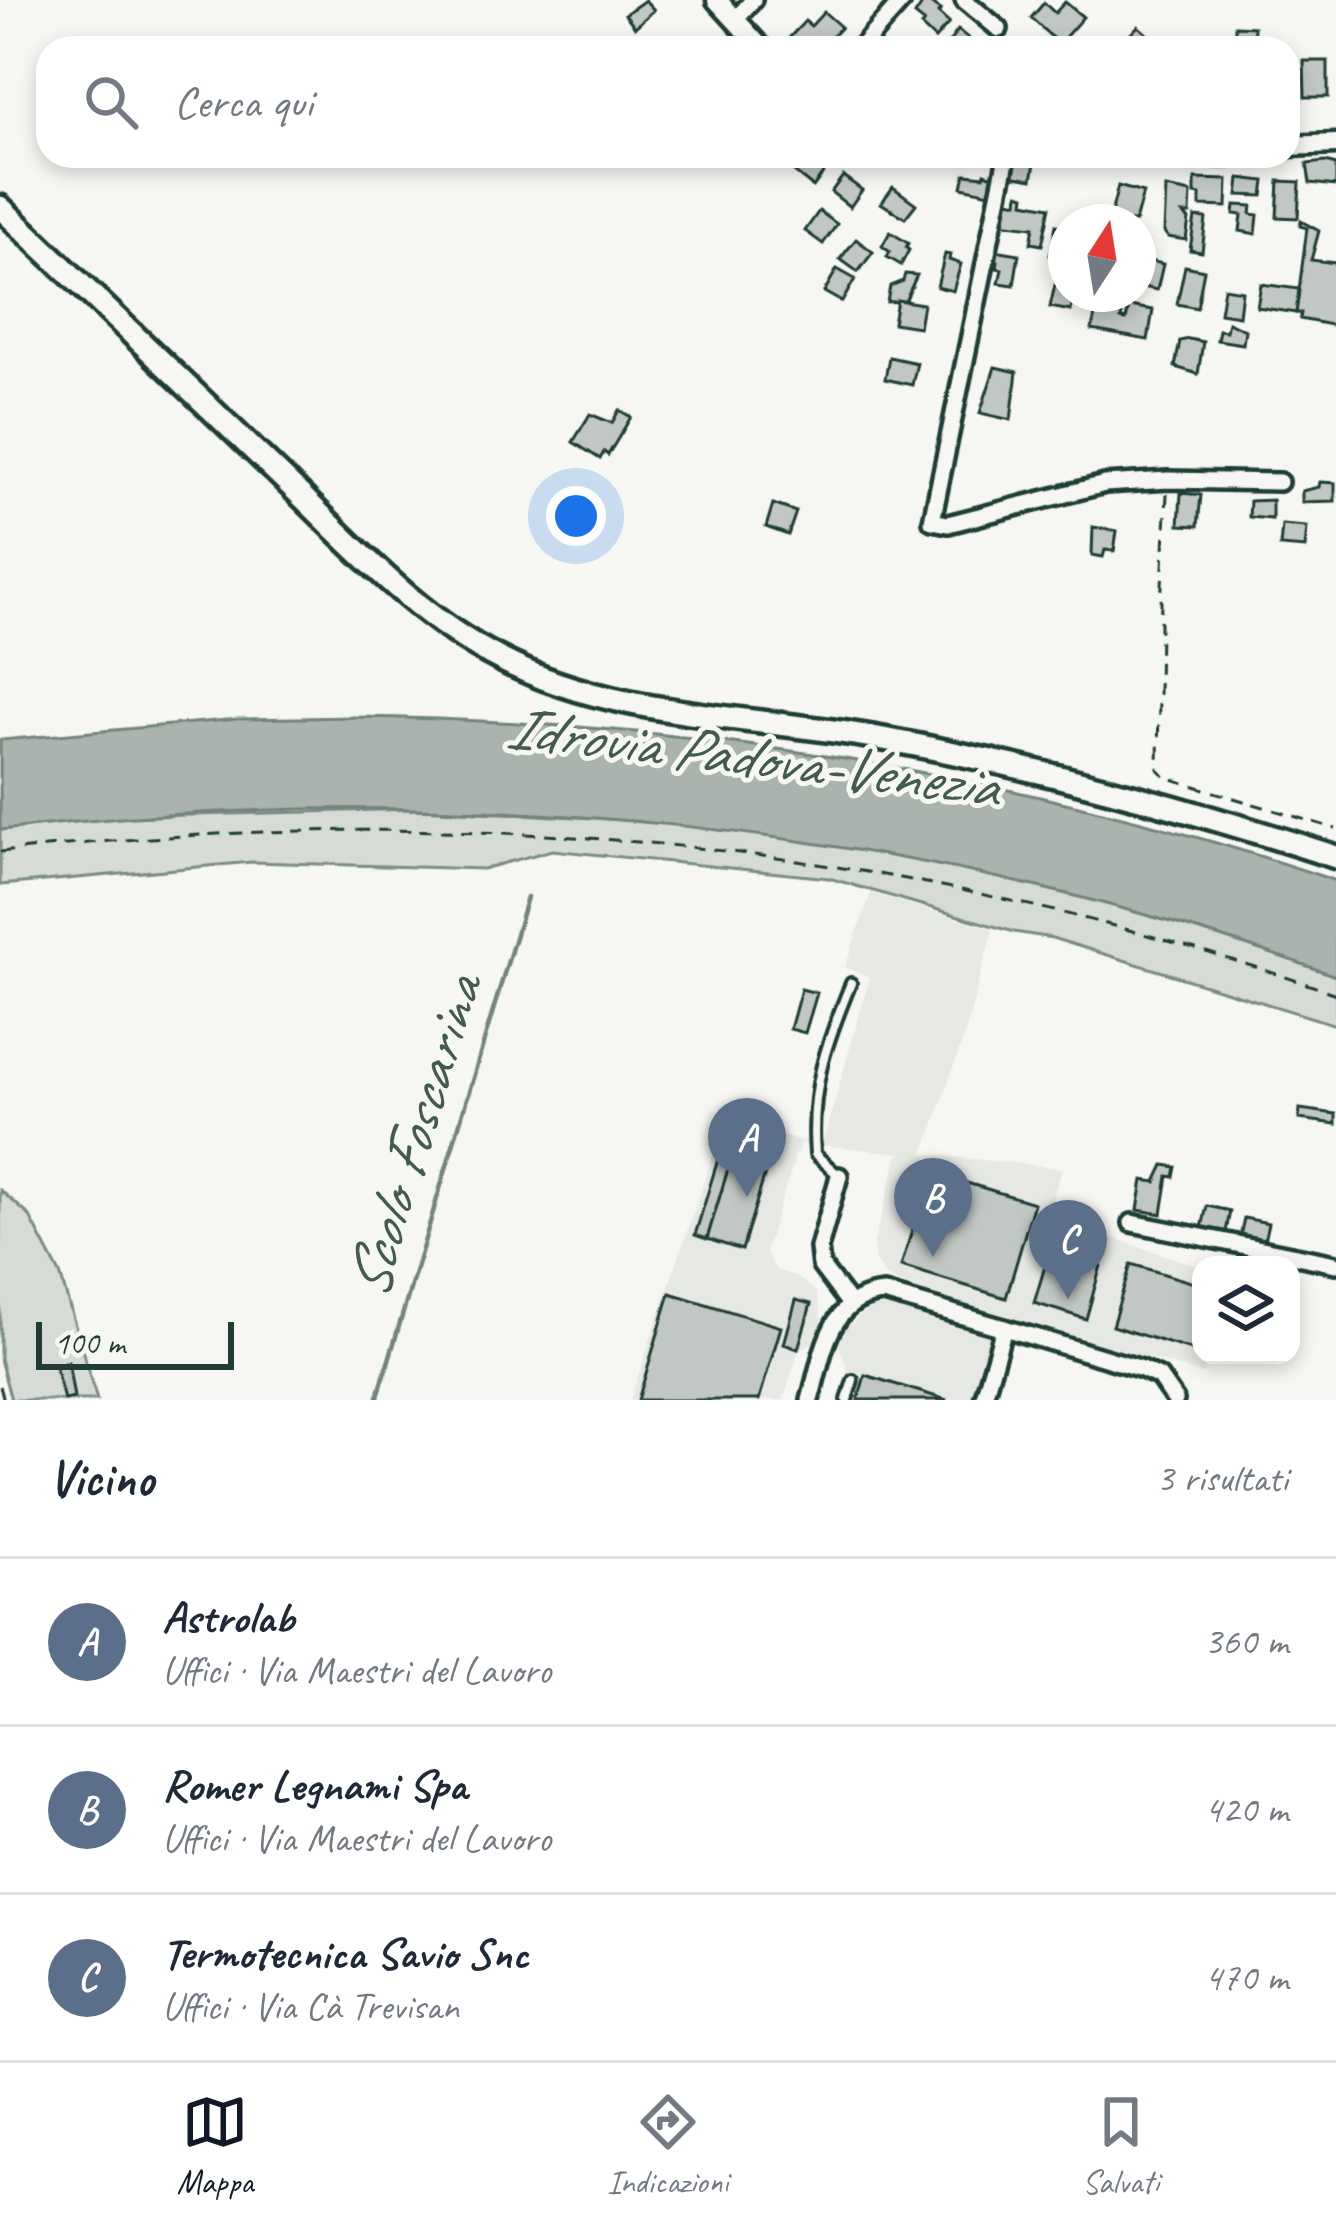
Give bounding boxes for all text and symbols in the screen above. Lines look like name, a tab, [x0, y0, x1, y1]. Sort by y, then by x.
search box	[36, 36, 1300, 168]
icon: search	[78, 69, 144, 135]
text: Cerca qui	[174, 74, 313, 131]
north arrow	[1048, 204, 1156, 312]
your location	[546, 486, 606, 546]
water label: Idrovia Padova-Venezia	[502, 687, 1007, 826]
water label: Scolo Foscarina	[327, 960, 502, 1308]
pin: A	[708, 1098, 786, 1197]
pin: B	[894, 1158, 972, 1257]
pin: C	[1029, 1200, 1107, 1299]
map controls	[1192, 1256, 1300, 1364]
button: layers	[1192, 1256, 1300, 1364]
scale bar	[36, 1316, 234, 1369]
text: 100 m	[54, 1322, 125, 1364]
text: Vicino	[48, 1446, 153, 1510]
text: 3 risultati	[1156, 1454, 1288, 1503]
text: Astrolab	[162, 1589, 294, 1646]
text: A	[77, 1617, 97, 1666]
text: 360 m	[1204, 1617, 1288, 1666]
text: Uffici · Via Maestri del Lavoro	[162, 1646, 551, 1695]
text: Romer Legnami Spa	[162, 1757, 467, 1814]
text: B	[77, 1785, 97, 1834]
text: 420 m	[1204, 1785, 1288, 1834]
text: Uffici · Via Maestri del Lavoro	[162, 1814, 551, 1863]
text: Termotecnica Savio Snc	[162, 1925, 529, 1982]
text: C	[78, 1953, 96, 2002]
text: 470 m	[1204, 1953, 1288, 2002]
text: Uffici · Via Cà Trevisan	[162, 1982, 459, 2031]
tab: Mappa	[177, 2089, 253, 2203]
tab: Indicazioni	[607, 2089, 729, 2203]
tab: Salvati	[1082, 2089, 1159, 2203]

